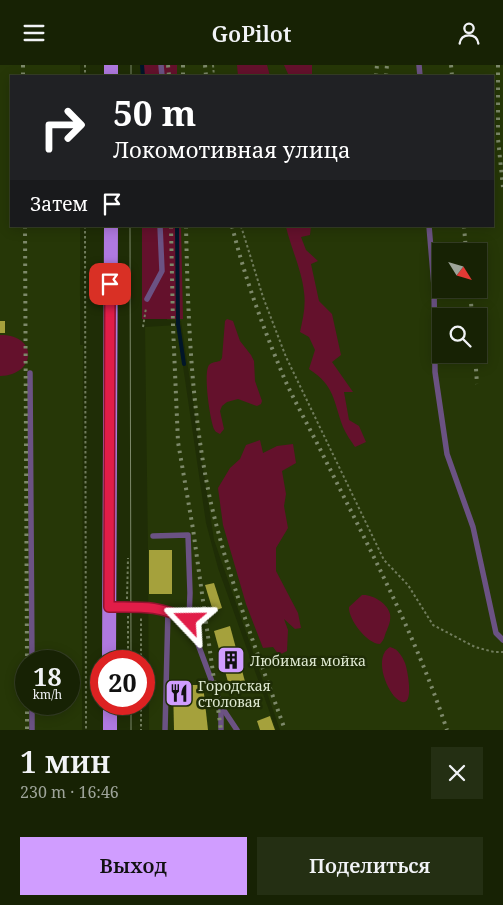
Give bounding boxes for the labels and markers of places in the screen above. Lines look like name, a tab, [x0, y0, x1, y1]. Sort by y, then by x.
pin	[89, 263, 131, 305]
building icon: Любимая мойка	[216, 645, 246, 675]
place label: Любимая мойка	[250, 651, 366, 670]
place label: Городская столовая	[198, 676, 271, 711]
restaurant icon: Городская столовая	[164, 678, 194, 708]

